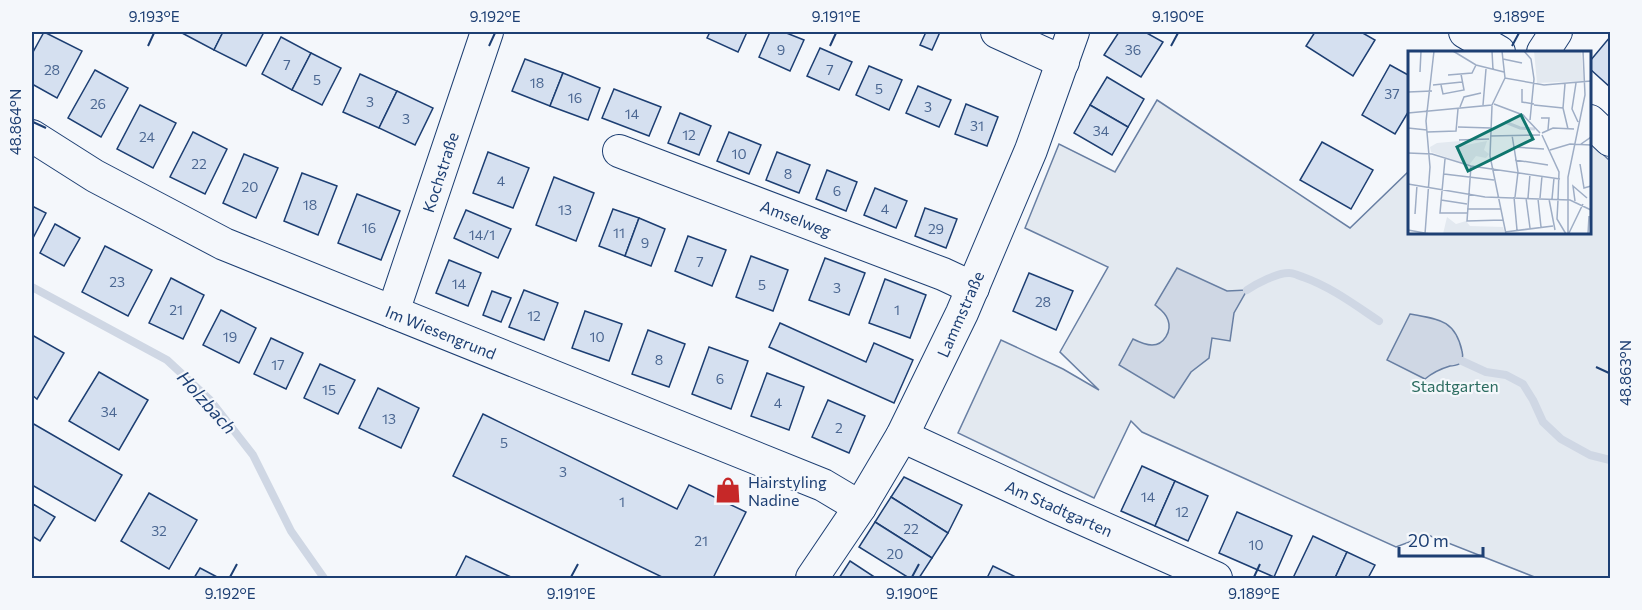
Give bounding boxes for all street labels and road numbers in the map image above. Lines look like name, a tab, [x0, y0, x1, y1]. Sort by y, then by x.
street label: Kochstraße	[418, 129, 462, 215]
street label: Amselweg	[758, 196, 834, 240]
street label: Lammstraße	[933, 268, 987, 360]
street label: Im Wiesengrund	[383, 301, 499, 363]
street label: Am Stadtgarten	[1002, 476, 1116, 540]

